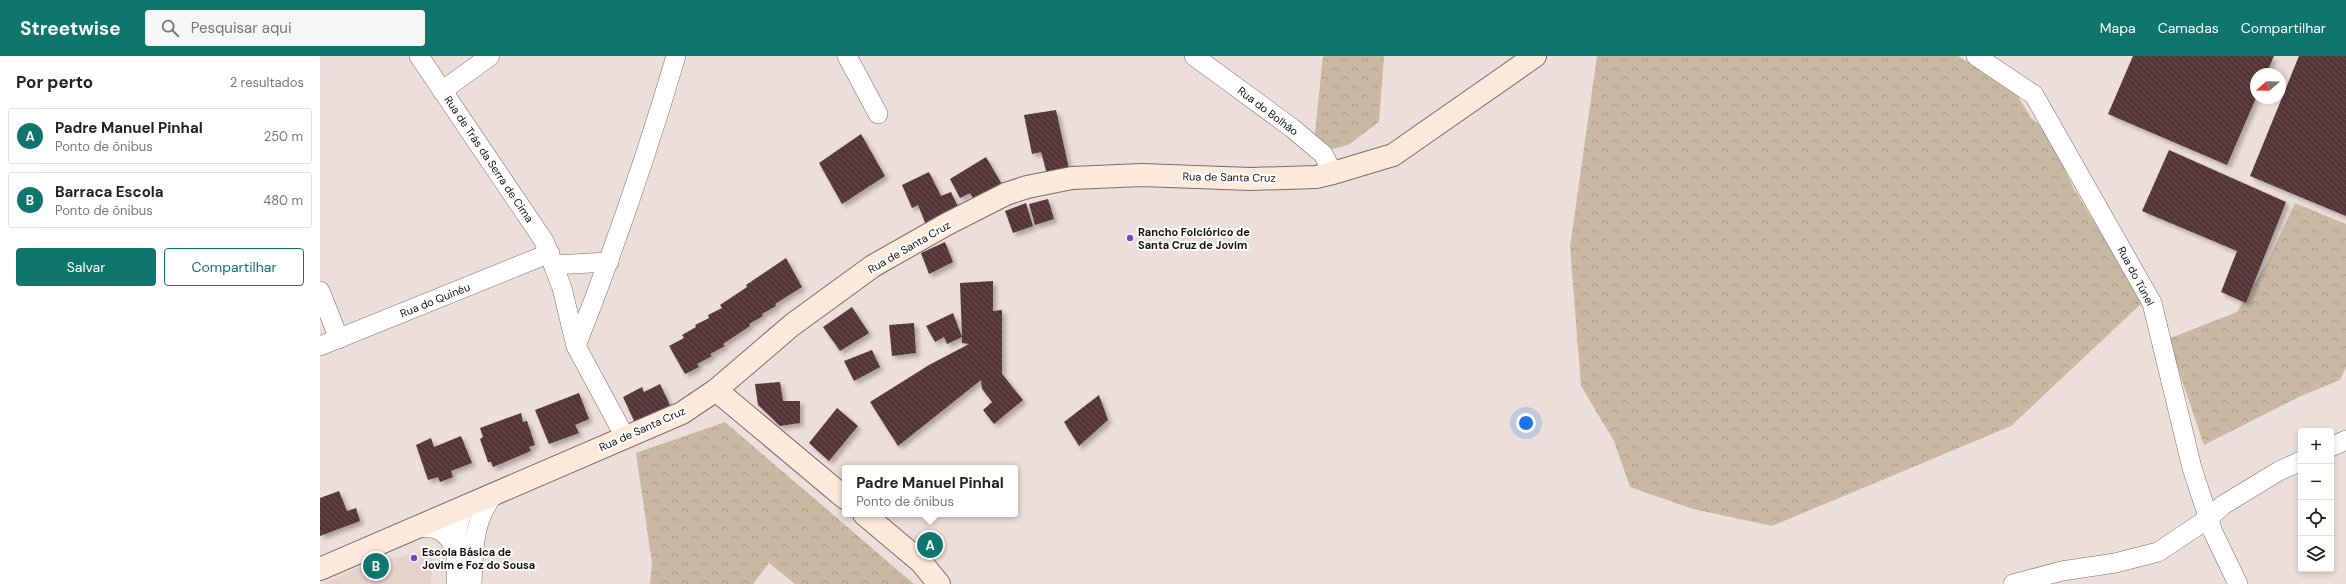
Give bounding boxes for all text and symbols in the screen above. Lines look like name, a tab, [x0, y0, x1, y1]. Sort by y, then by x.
search box	[145, 10, 425, 46]
text: Streetwise	[20, 16, 121, 41]
icon: search	[159, 17, 181, 39]
text: Pesquisar aqui	[191, 18, 292, 38]
text: Mapa	[2100, 19, 2136, 37]
text: Camadas	[2158, 19, 2219, 37]
text: Compartilhar	[2241, 19, 2326, 37]
north arrow	[2250, 68, 2286, 104]
text: Por perto	[16, 71, 93, 93]
text: 2 resultados	[230, 74, 304, 91]
street label: Rua do Bolhão	[1235, 84, 1301, 138]
street label: Rua de Trás da Serra de Cima	[441, 93, 537, 225]
text: Padre Manuel Pinhal	[55, 118, 203, 138]
text: A	[25, 128, 35, 145]
text: 250 m	[264, 128, 303, 145]
text: Ponto de ônibus	[55, 138, 153, 155]
street label: Rua de Santa Cruz	[1182, 169, 1276, 185]
text: Barraca Escola	[55, 182, 164, 202]
text: B	[26, 192, 34, 209]
text: 480 m	[263, 192, 303, 209]
text: Ponto de ônibus	[55, 202, 153, 219]
street label: Rua de Santa Cruz	[865, 218, 953, 276]
place label: Rancho Folclórico de Santa Cruz de Jovim	[1138, 225, 1250, 252]
marker: Rancho Folclórico de Santa Cruz de Jovim	[1125, 233, 1135, 243]
street label: Rua do Túnel	[2115, 244, 2157, 308]
button: Salvar	[16, 248, 156, 286]
button: Compartilhar	[164, 248, 304, 286]
street label: Rua do Quinéu	[398, 280, 472, 320]
street label: Rua de Santa Cruz	[597, 404, 687, 454]
your location	[1516, 413, 1536, 433]
map controls	[2298, 428, 2334, 572]
button: +	[2298, 428, 2334, 464]
button: −	[2298, 464, 2334, 500]
popup	[842, 465, 1018, 517]
text: Padre Manuel Pinhal	[856, 473, 1004, 493]
text: Ponto de ônibus	[856, 493, 954, 510]
button: locate	[2298, 500, 2334, 536]
pin: A	[917, 530, 943, 560]
button: layers	[2298, 536, 2334, 572]
place label: Escola Básica de Jovim e Foz do Sousa	[422, 545, 535, 572]
pin: B	[363, 551, 389, 581]
marker: Escola Básica de Jovim e Foz do Sousa	[409, 553, 419, 563]

